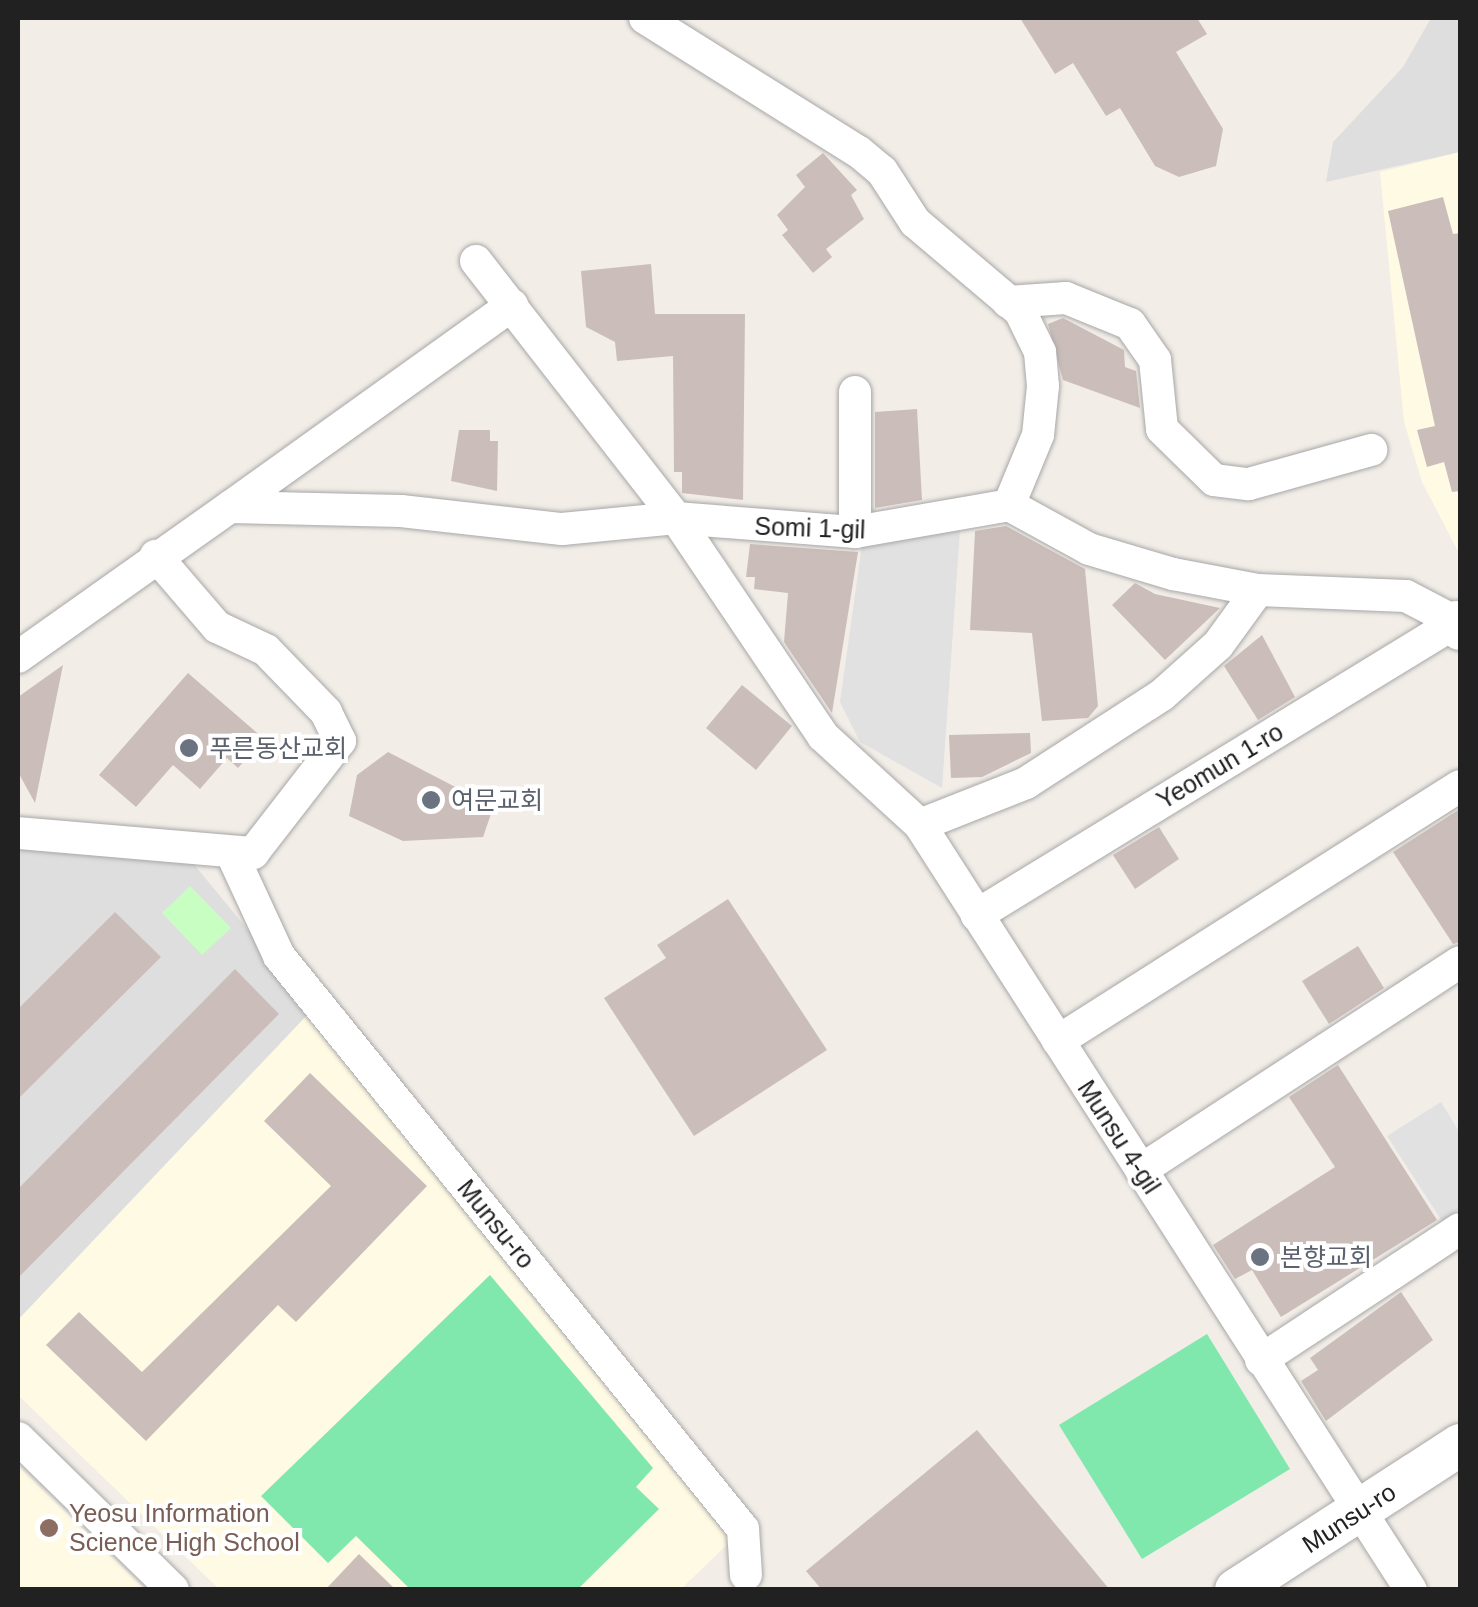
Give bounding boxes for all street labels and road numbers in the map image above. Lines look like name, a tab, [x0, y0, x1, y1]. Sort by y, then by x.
street label: Somi 1-gil	[754, 511, 866, 545]
street label: Yeomun 1-ro	[1151, 717, 1289, 815]
street label: Munsu 4-gil	[1071, 1075, 1167, 1199]
street label: Munsu-ro	[451, 1174, 541, 1274]
street label: Munsu-ro	[1297, 1477, 1401, 1559]

